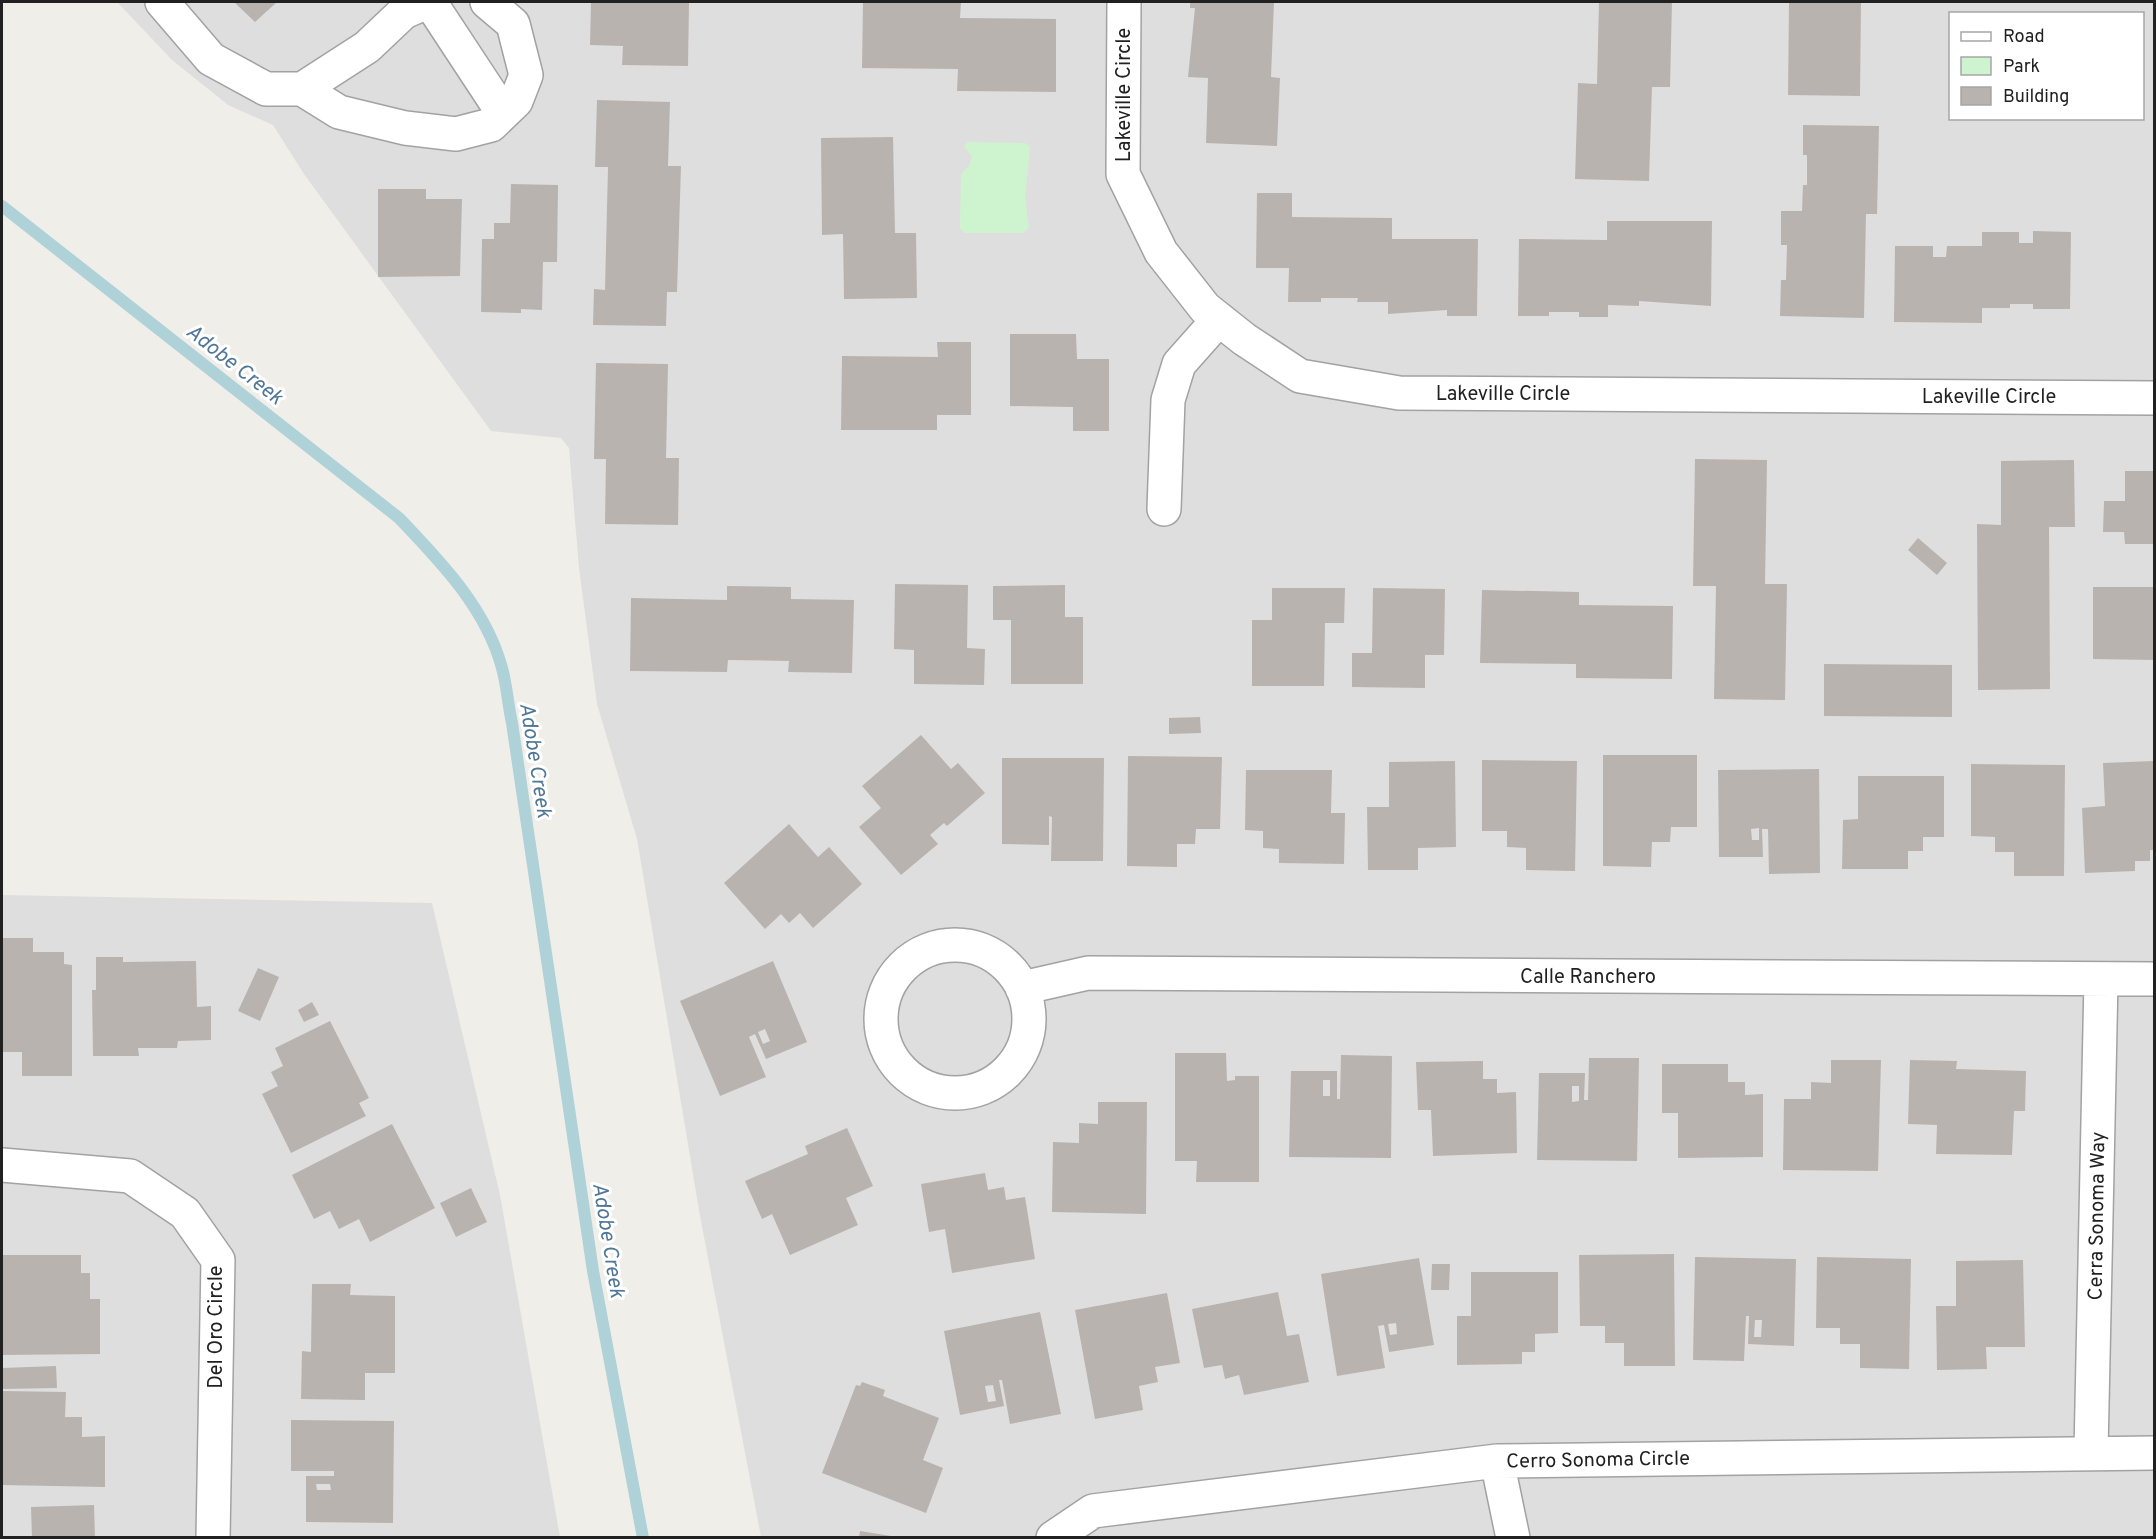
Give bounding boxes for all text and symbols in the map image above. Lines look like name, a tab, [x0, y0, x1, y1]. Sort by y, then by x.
legend	[1949, 12, 2144, 120]
text: Road	[2003, 26, 2045, 49]
street label: Lakeville Circle	[1112, 28, 1138, 162]
text: Park	[2003, 56, 2040, 79]
text: Building	[2003, 86, 2069, 109]
water label: Adobe Creek	[180, 319, 288, 412]
street label: Lakeville Circle	[1436, 382, 1570, 408]
street label: Lakeville Circle	[1922, 385, 2056, 411]
water label: Adobe Creek	[512, 701, 557, 820]
street label: Calle Ranchero	[1520, 965, 1656, 991]
street label: Cerra Sonoma Way	[2084, 1131, 2112, 1301]
water label: Adobe Creek	[585, 1181, 630, 1300]
street label: Del Oro Circle	[204, 1265, 230, 1389]
street label: Cerro Sonoma Circle	[1506, 1446, 1690, 1476]

